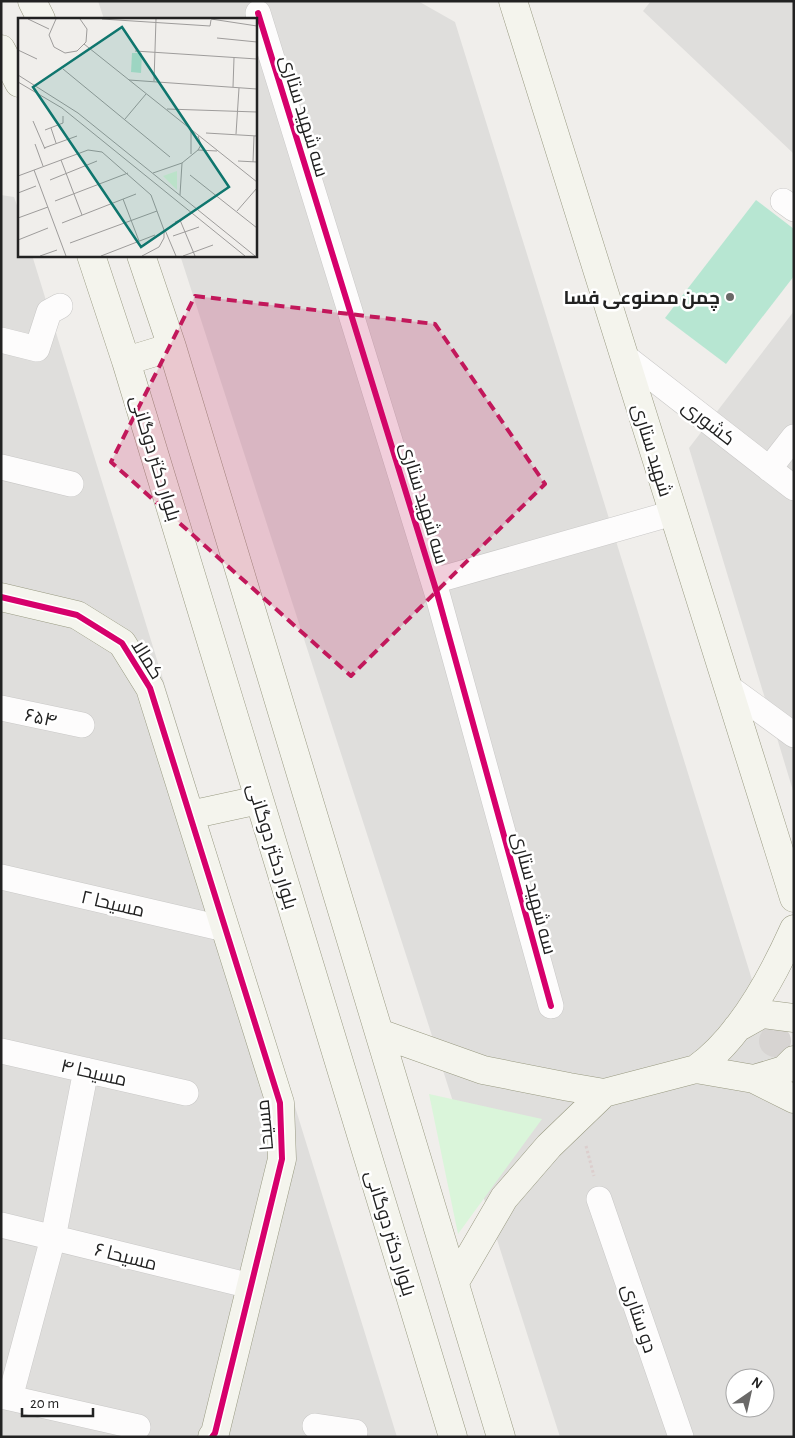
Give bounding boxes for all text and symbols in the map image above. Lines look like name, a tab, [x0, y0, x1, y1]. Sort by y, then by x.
inset map	[18, 18, 256, 256]
street label: سه شهید ستاری	[275, 53, 332, 180]
place label: چمن مصنوعی فسا	[563, 289, 720, 311]
marker: چمن مصنوعی فسا	[724, 291, 736, 303]
street label: بلوار دکتر دوگانی	[125, 393, 184, 524]
street label: کشوری	[677, 396, 739, 450]
street label: شهید ستاری	[627, 401, 676, 499]
street label: سه شهید ستاری	[395, 440, 452, 567]
street label: کمالا	[127, 637, 166, 683]
street label: ۶۵۴	[23, 706, 58, 731]
street label: بلوار دکتر دوگانی	[242, 781, 301, 912]
street label: سه شهید ستاری	[507, 830, 560, 957]
street label: مسيحا ۲	[79, 888, 146, 921]
street label: مسيحا ۴	[59, 1057, 128, 1090]
street label: مسیحا	[254, 1099, 277, 1151]
street label: بلوار دکتر دوگانی	[360, 1168, 419, 1299]
street label: مسيحا ۶	[93, 1241, 159, 1274]
street label: دو ستاری	[617, 1282, 659, 1356]
north arrow	[725, 1368, 775, 1418]
text: N	[749, 1375, 765, 1392]
scale bar	[22, 1386, 94, 1418]
text: 20 m	[30, 1396, 59, 1411]

